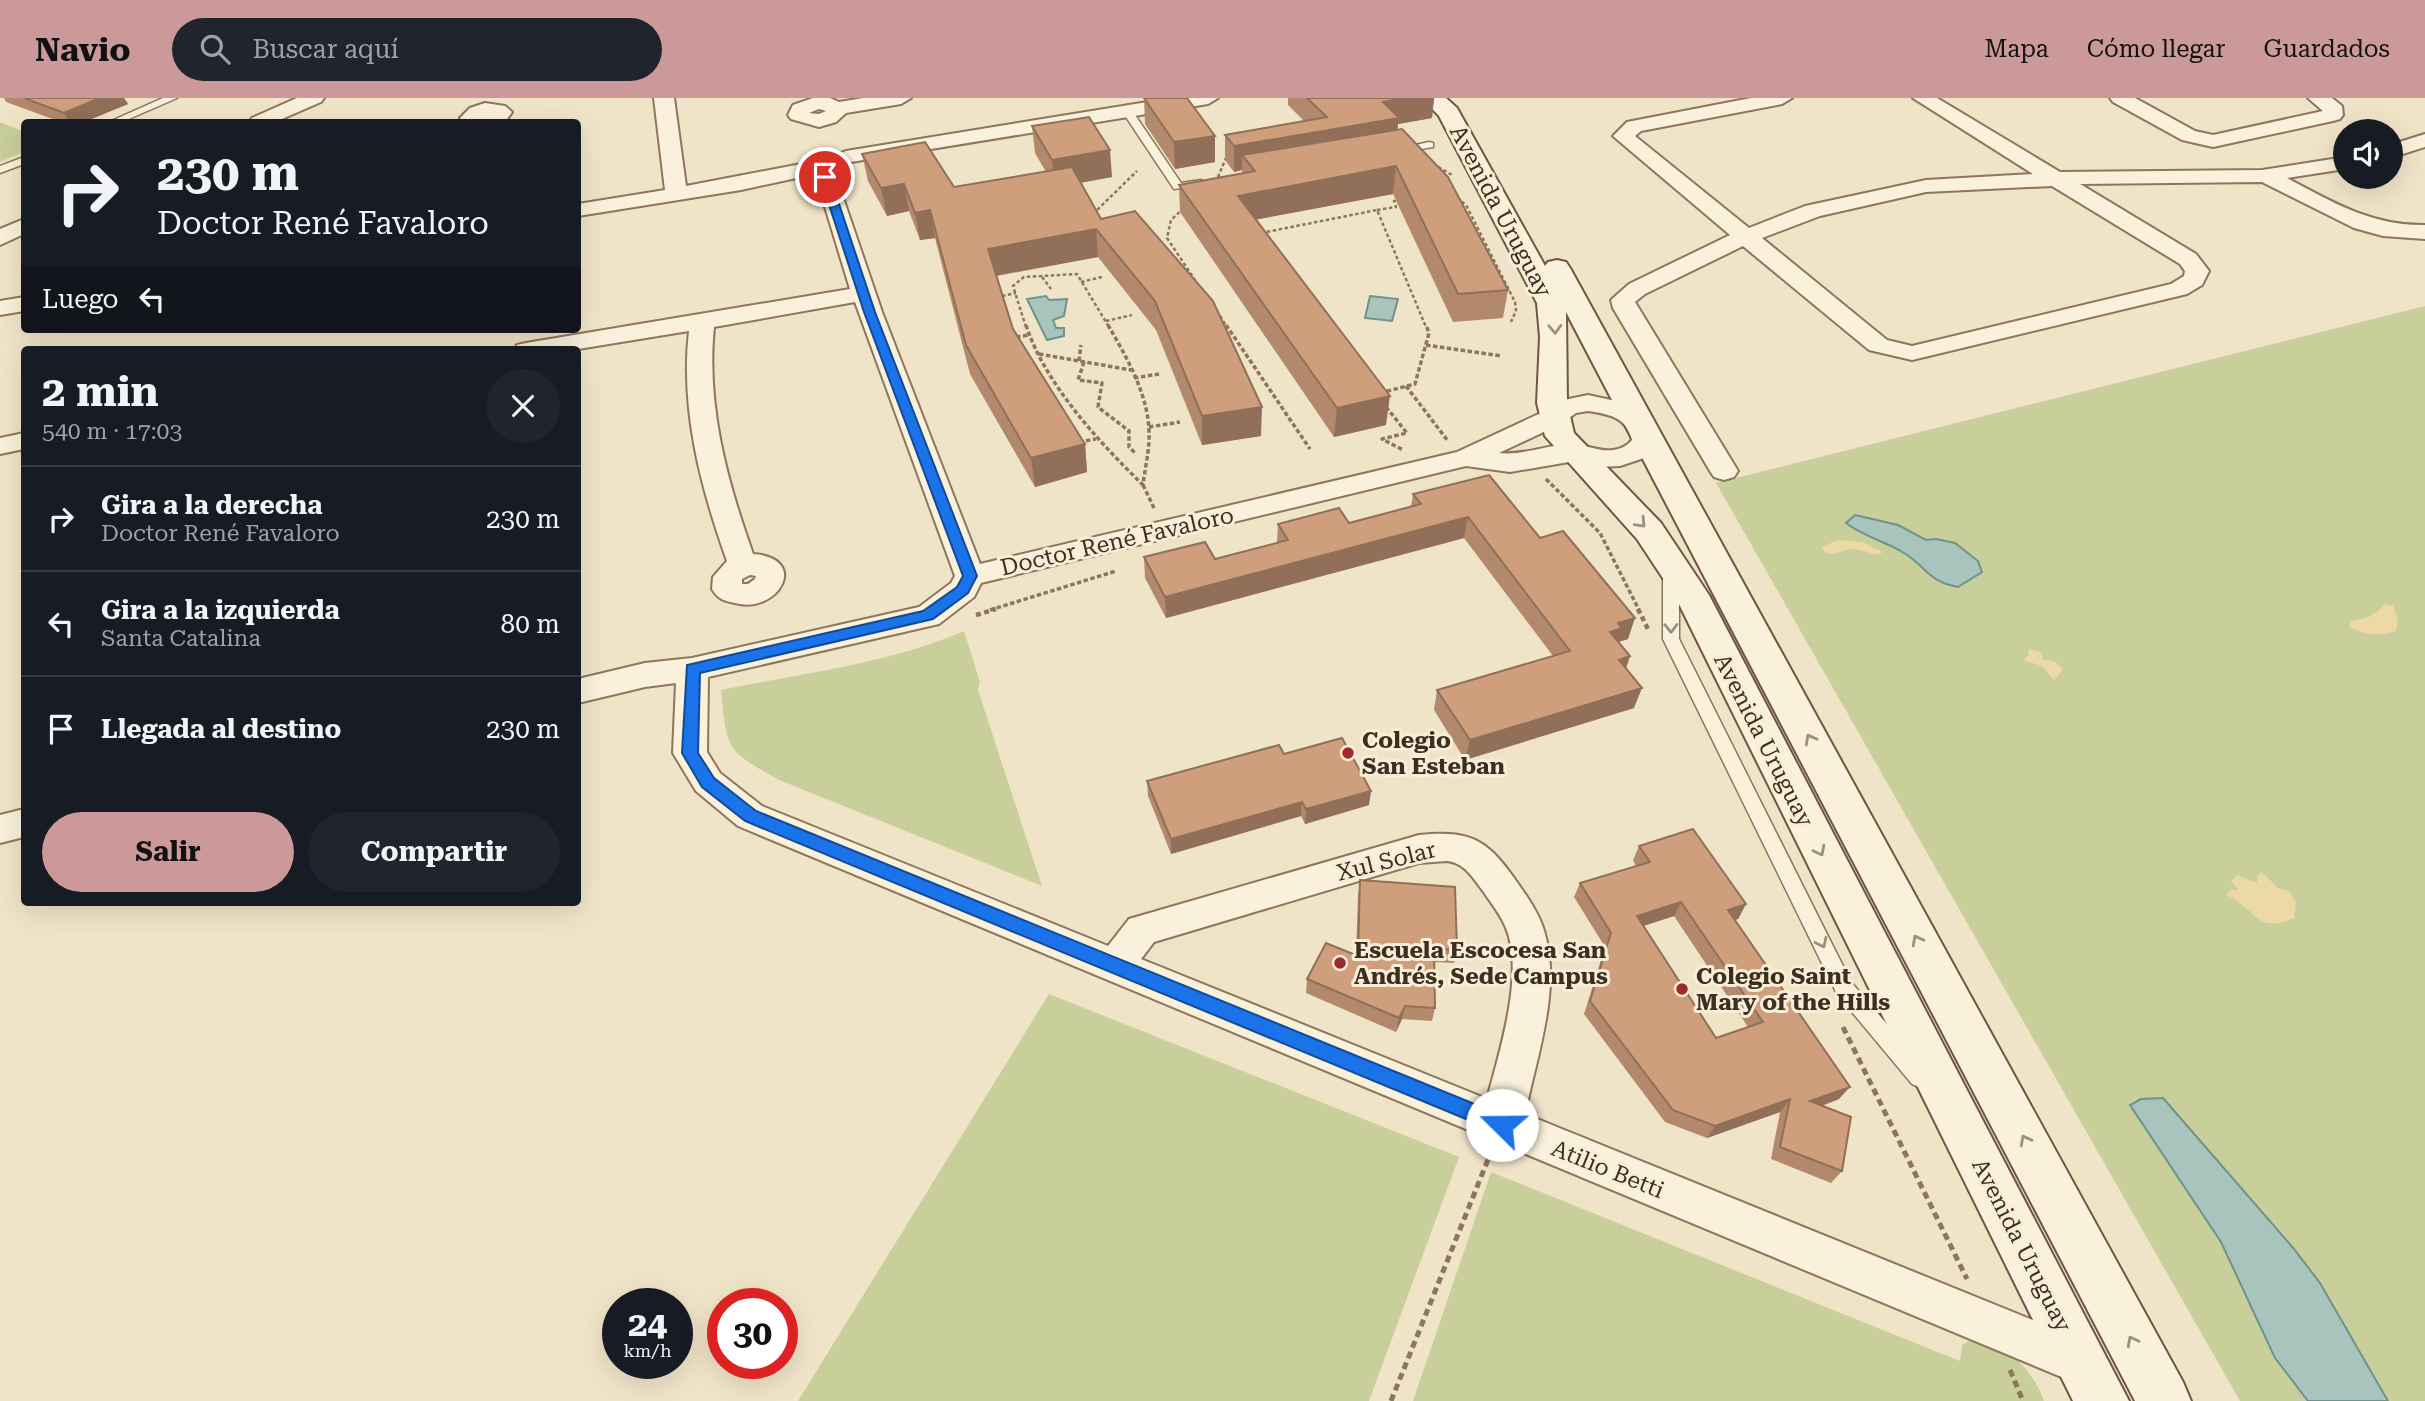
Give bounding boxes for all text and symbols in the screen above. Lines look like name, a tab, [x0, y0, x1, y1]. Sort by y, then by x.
search box	[172, 18, 662, 81]
text: Navio	[35, 30, 130, 69]
icon: search	[196, 30, 234, 68]
text: Buscar aquí	[252, 34, 399, 64]
text: Mapa	[1985, 35, 2049, 63]
text: Cómo llegar	[2087, 35, 2225, 63]
text: Guardados	[2263, 35, 2390, 63]
map controls	[2333, 119, 2403, 189]
button: sound	[2333, 119, 2403, 189]
street label: Avenida Uruguay	[1444, 121, 1557, 302]
text: 230 m	[157, 145, 299, 202]
icon: right	[42, 147, 133, 238]
pin	[795, 147, 855, 207]
icon: arrive	[806, 158, 844, 196]
text: Doctor René Favaloro	[157, 204, 489, 242]
icon: left	[133, 280, 171, 318]
text: Luego	[42, 284, 119, 314]
one-way arrow	[1547, 324, 1562, 335]
text: 2 min	[42, 367, 159, 416]
button: close	[486, 369, 560, 443]
text: 540 m · 17:03	[42, 418, 182, 445]
text: Gira a la derecha	[101, 490, 322, 520]
icon: right	[42, 500, 80, 538]
street label: Doctor René Favaloro	[998, 501, 1236, 581]
text: 230 m	[486, 504, 560, 534]
one-way arrow	[1633, 515, 1646, 528]
text: Doctor René Favaloro	[101, 520, 340, 547]
text: Gira a la izquierda	[101, 595, 340, 625]
icon: left	[42, 605, 80, 643]
text: 80 m	[501, 609, 560, 639]
one-way arrow	[1663, 624, 1679, 634]
text: Santa Catalina	[101, 625, 261, 652]
street label: Avenida Uruguay	[1708, 649, 1819, 832]
icon: arrive	[42, 710, 80, 748]
text: Llegada al destino	[101, 714, 341, 744]
text: 230 m	[486, 714, 560, 744]
place label: Colegio San Esteban	[1362, 727, 1506, 780]
one-way arrow	[1805, 734, 1818, 746]
marker: Colegio San Esteban	[1340, 745, 1356, 761]
button: Salir	[42, 812, 294, 892]
button: Compartir	[308, 812, 560, 892]
street label: Xul Solar	[1334, 836, 1439, 887]
one-way arrow	[1811, 844, 1825, 856]
one-way arrow	[1912, 934, 1926, 947]
one-way arrow	[1813, 936, 1827, 948]
place label: Escuela Escocesa San Andrés, Sede Campus	[1354, 937, 1608, 990]
marker: Escuela Escocesa San Andrés, Sede Campus	[1332, 955, 1348, 971]
place label: Colegio Saint Mary of the Hills	[1696, 963, 1890, 1016]
marker: Colegio Saint Mary of the Hills	[1674, 981, 1690, 997]
position arrow	[1465, 1088, 1539, 1162]
street label: Atilio Betti	[1548, 1135, 1668, 1204]
one-way arrow	[2019, 1135, 2033, 1147]
street label: Avenida Uruguay	[1966, 1154, 2077, 1337]
speed limit sign: 30	[707, 1288, 798, 1379]
text: 24	[628, 1304, 667, 1345]
one-way arrow	[2127, 1336, 2140, 1348]
text: km/h	[623, 1340, 672, 1361]

